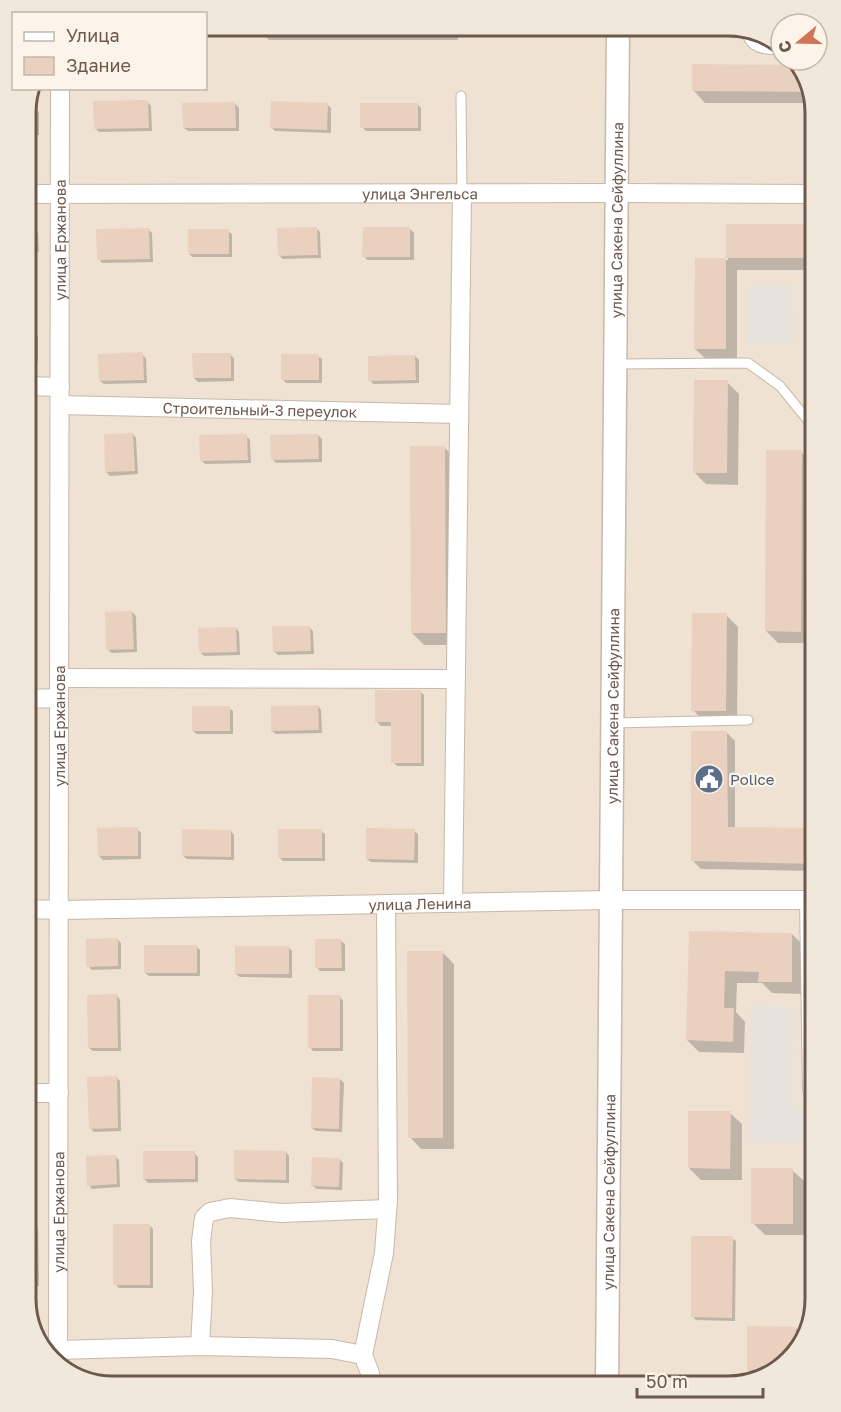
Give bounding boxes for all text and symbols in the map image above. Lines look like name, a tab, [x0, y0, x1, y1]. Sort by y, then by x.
legend	[12, 12, 207, 90]
north arrow	[769, 12, 829, 72]
text: Улица	[66, 24, 120, 46]
text: С	[774, 38, 796, 56]
text: Здание	[66, 54, 131, 76]
street label: улица Сакена Сейфуллина	[607, 122, 626, 318]
street label: улица Ержанова	[51, 179, 69, 301]
street label: улица Энгельса	[362, 184, 478, 202]
street label: Строительный-3 переулок	[162, 398, 358, 421]
street label: улица Сакена Сейфуллина	[603, 608, 622, 804]
street label: улица Ержанова	[50, 665, 68, 787]
public building icon: Police	[693, 763, 725, 795]
place label: Police	[730, 770, 775, 788]
street label: улица Ленина	[368, 894, 472, 913]
street label: улица Сакена Сейфуллина	[599, 1094, 618, 1290]
street label: улица Ержанова	[49, 1151, 67, 1273]
scale bar	[637, 1361, 763, 1399]
text: 50 m	[646, 1370, 688, 1392]

